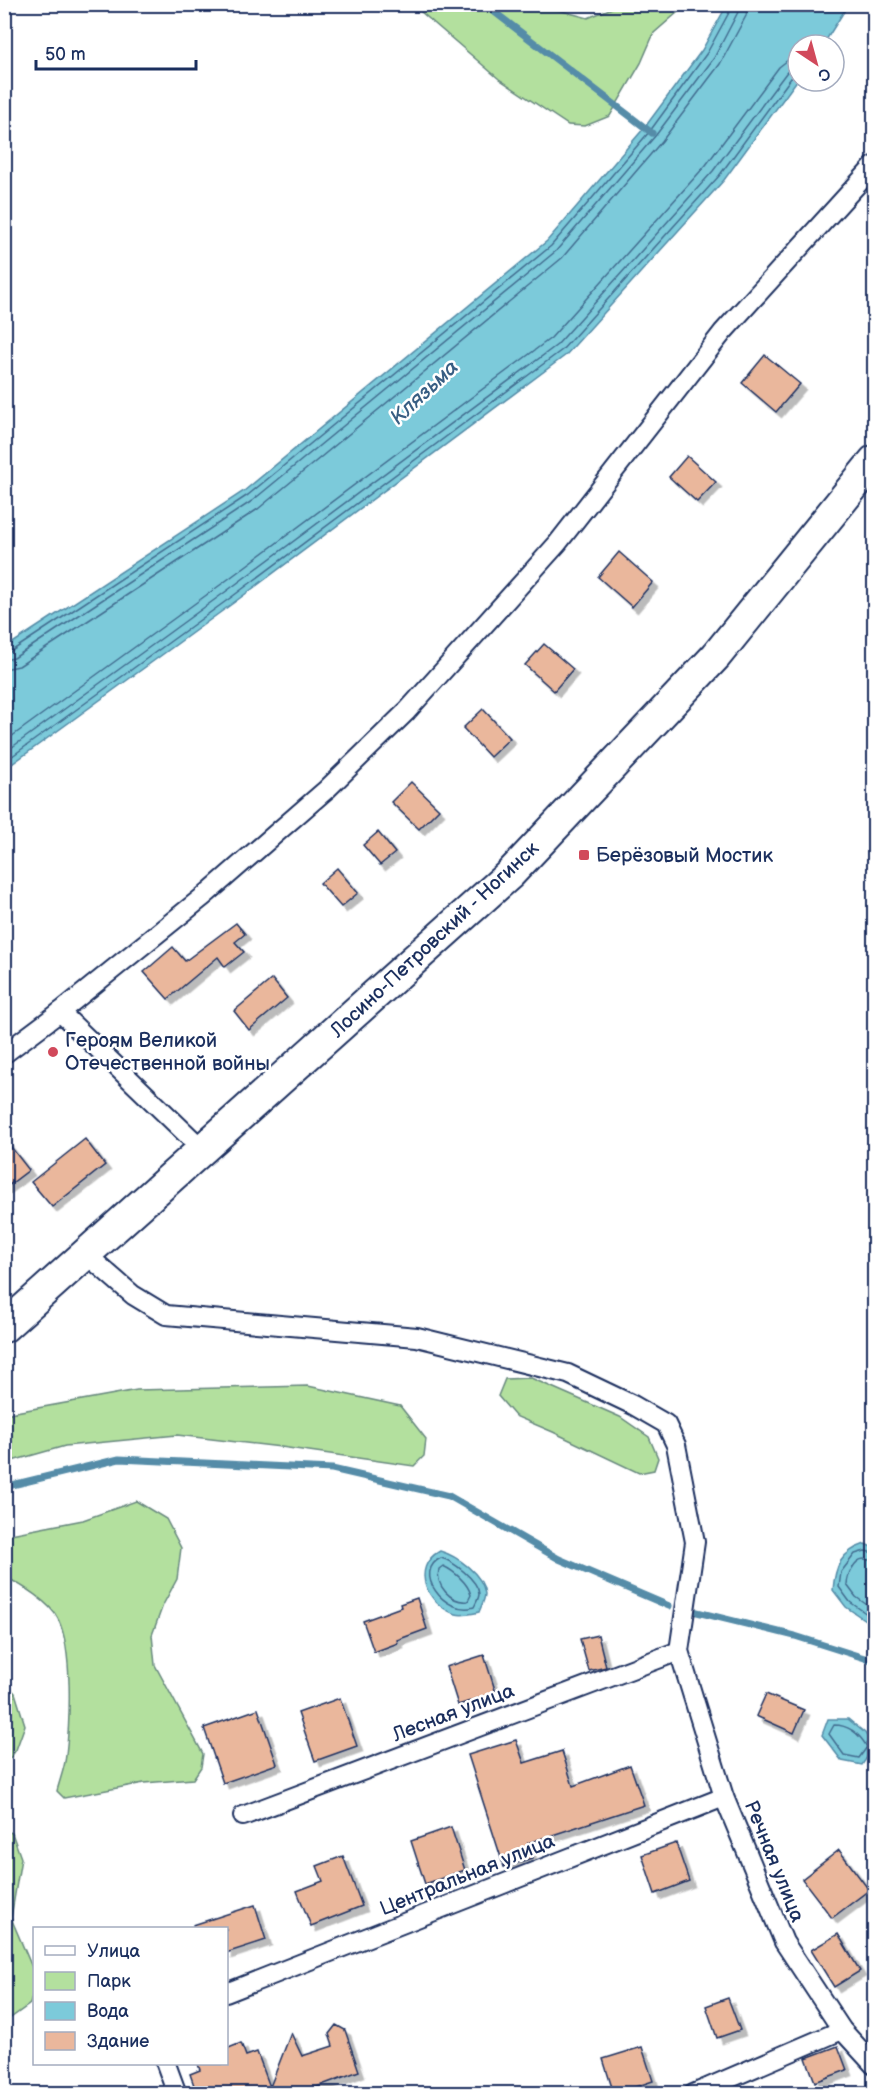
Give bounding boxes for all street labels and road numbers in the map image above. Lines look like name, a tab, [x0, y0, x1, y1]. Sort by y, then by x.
street label: Лосино-Петровский - Ногинск	[325, 836, 544, 1043]
street label: Лесная улица	[388, 1679, 518, 1748]
street label: Речная улица	[739, 1797, 809, 1926]
street label: Центральная улица	[376, 1829, 558, 1921]

